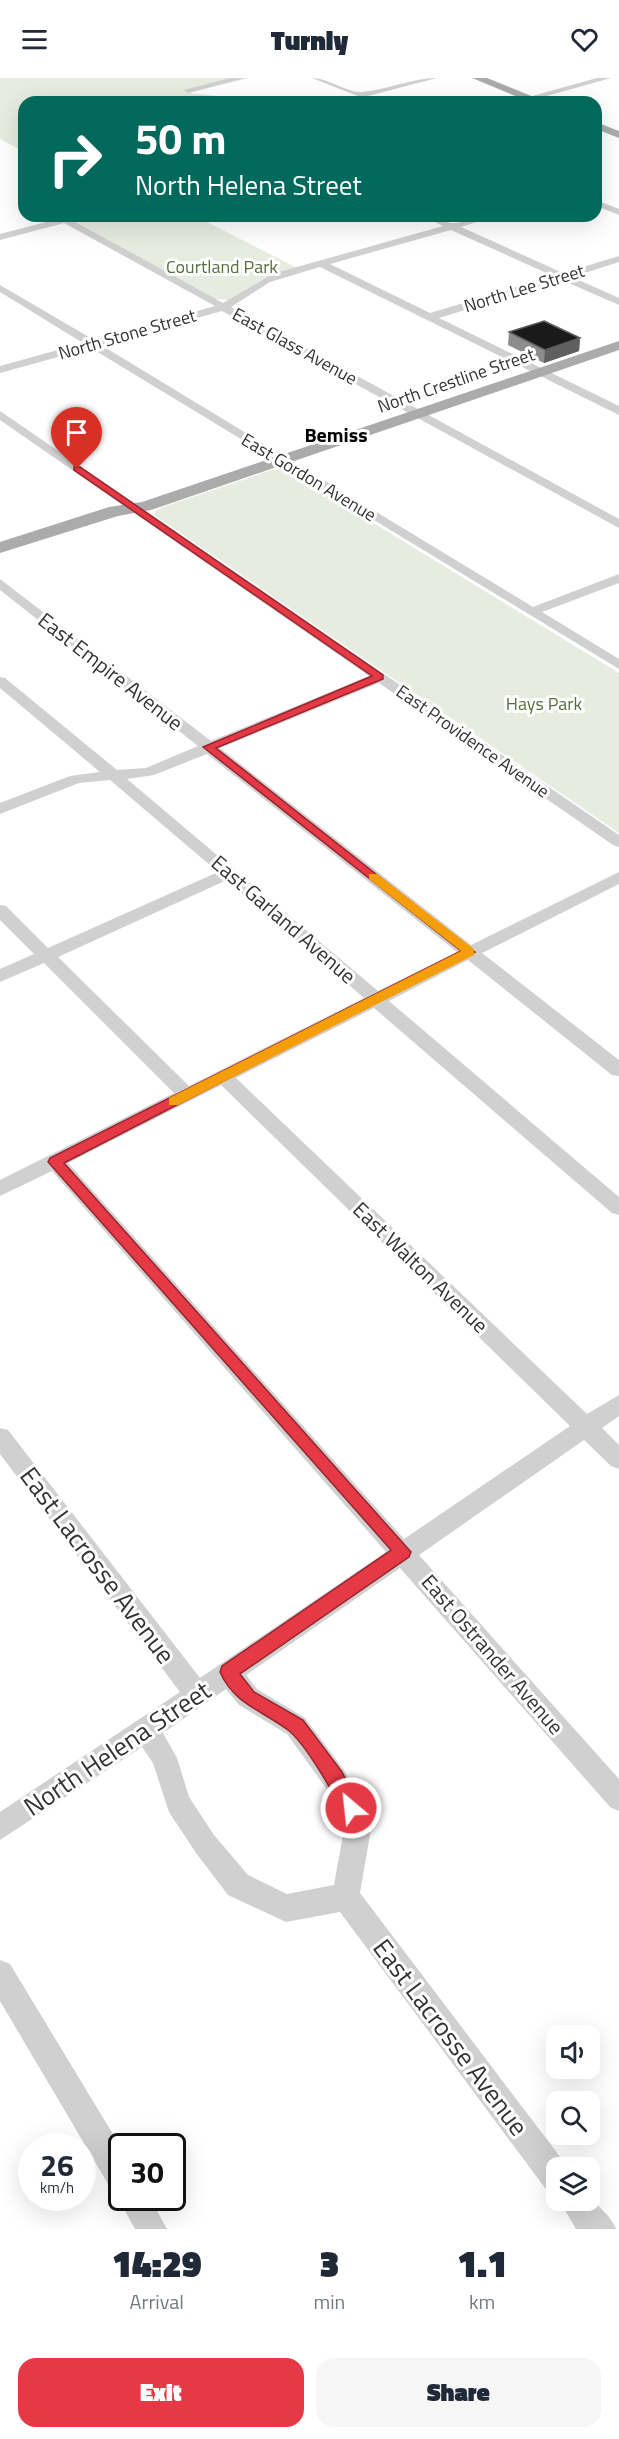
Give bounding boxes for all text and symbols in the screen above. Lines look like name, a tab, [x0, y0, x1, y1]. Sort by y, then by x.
text: Turnly	[271, 19, 348, 60]
icon: menu	[18, 23, 51, 56]
icon: heart	[568, 23, 601, 56]
text: 50 m	[135, 106, 227, 170]
icon: right	[36, 120, 114, 198]
text: North Helena Street	[135, 164, 362, 205]
park label: Courtland Park	[166, 253, 278, 280]
street label: North Lee Street	[460, 257, 588, 319]
street label: North Stone Street	[55, 301, 200, 367]
street label: East Glass Avenue	[228, 301, 362, 391]
street label: North Crestline Street	[374, 340, 539, 420]
pin	[51, 407, 102, 469]
icon: arrive	[60, 416, 93, 449]
district label: Bemiss	[304, 419, 368, 450]
street label: East Gordon Avenue	[236, 426, 382, 528]
street label: East Empire Avenue	[32, 604, 190, 738]
street label: East Providence Avenue	[391, 678, 555, 804]
park label: Hays Park	[506, 690, 583, 717]
street label: East Garland Avenue	[205, 847, 363, 991]
street label: East Walton Avenue	[346, 1194, 496, 1340]
street label: East Lacrosse Avenue	[11, 1458, 185, 1672]
street label: East Ostrander Avenue	[414, 1567, 572, 1741]
street label: North Helena Street	[16, 1671, 218, 1825]
position arrow	[319, 1776, 383, 1840]
street label: East Lacrosse Avenue	[364, 1930, 538, 2144]
map controls	[546, 2025, 600, 2211]
button: sound	[546, 2025, 600, 2079]
button: search	[546, 2091, 600, 2145]
speed limit sign: 30	[108, 2133, 186, 2211]
text: 26	[40, 2142, 74, 2188]
button: layers	[546, 2157, 600, 2211]
text: km/h	[40, 2176, 74, 2199]
text: 14:29	[112, 2236, 202, 2291]
text: 3	[320, 2236, 339, 2291]
text: 1.1	[457, 2236, 507, 2291]
text: Arrival	[130, 2286, 184, 2317]
text: min	[313, 2286, 345, 2317]
text: km	[469, 2286, 495, 2317]
button: Exit	[18, 2358, 304, 2427]
button: Share	[316, 2358, 601, 2427]

